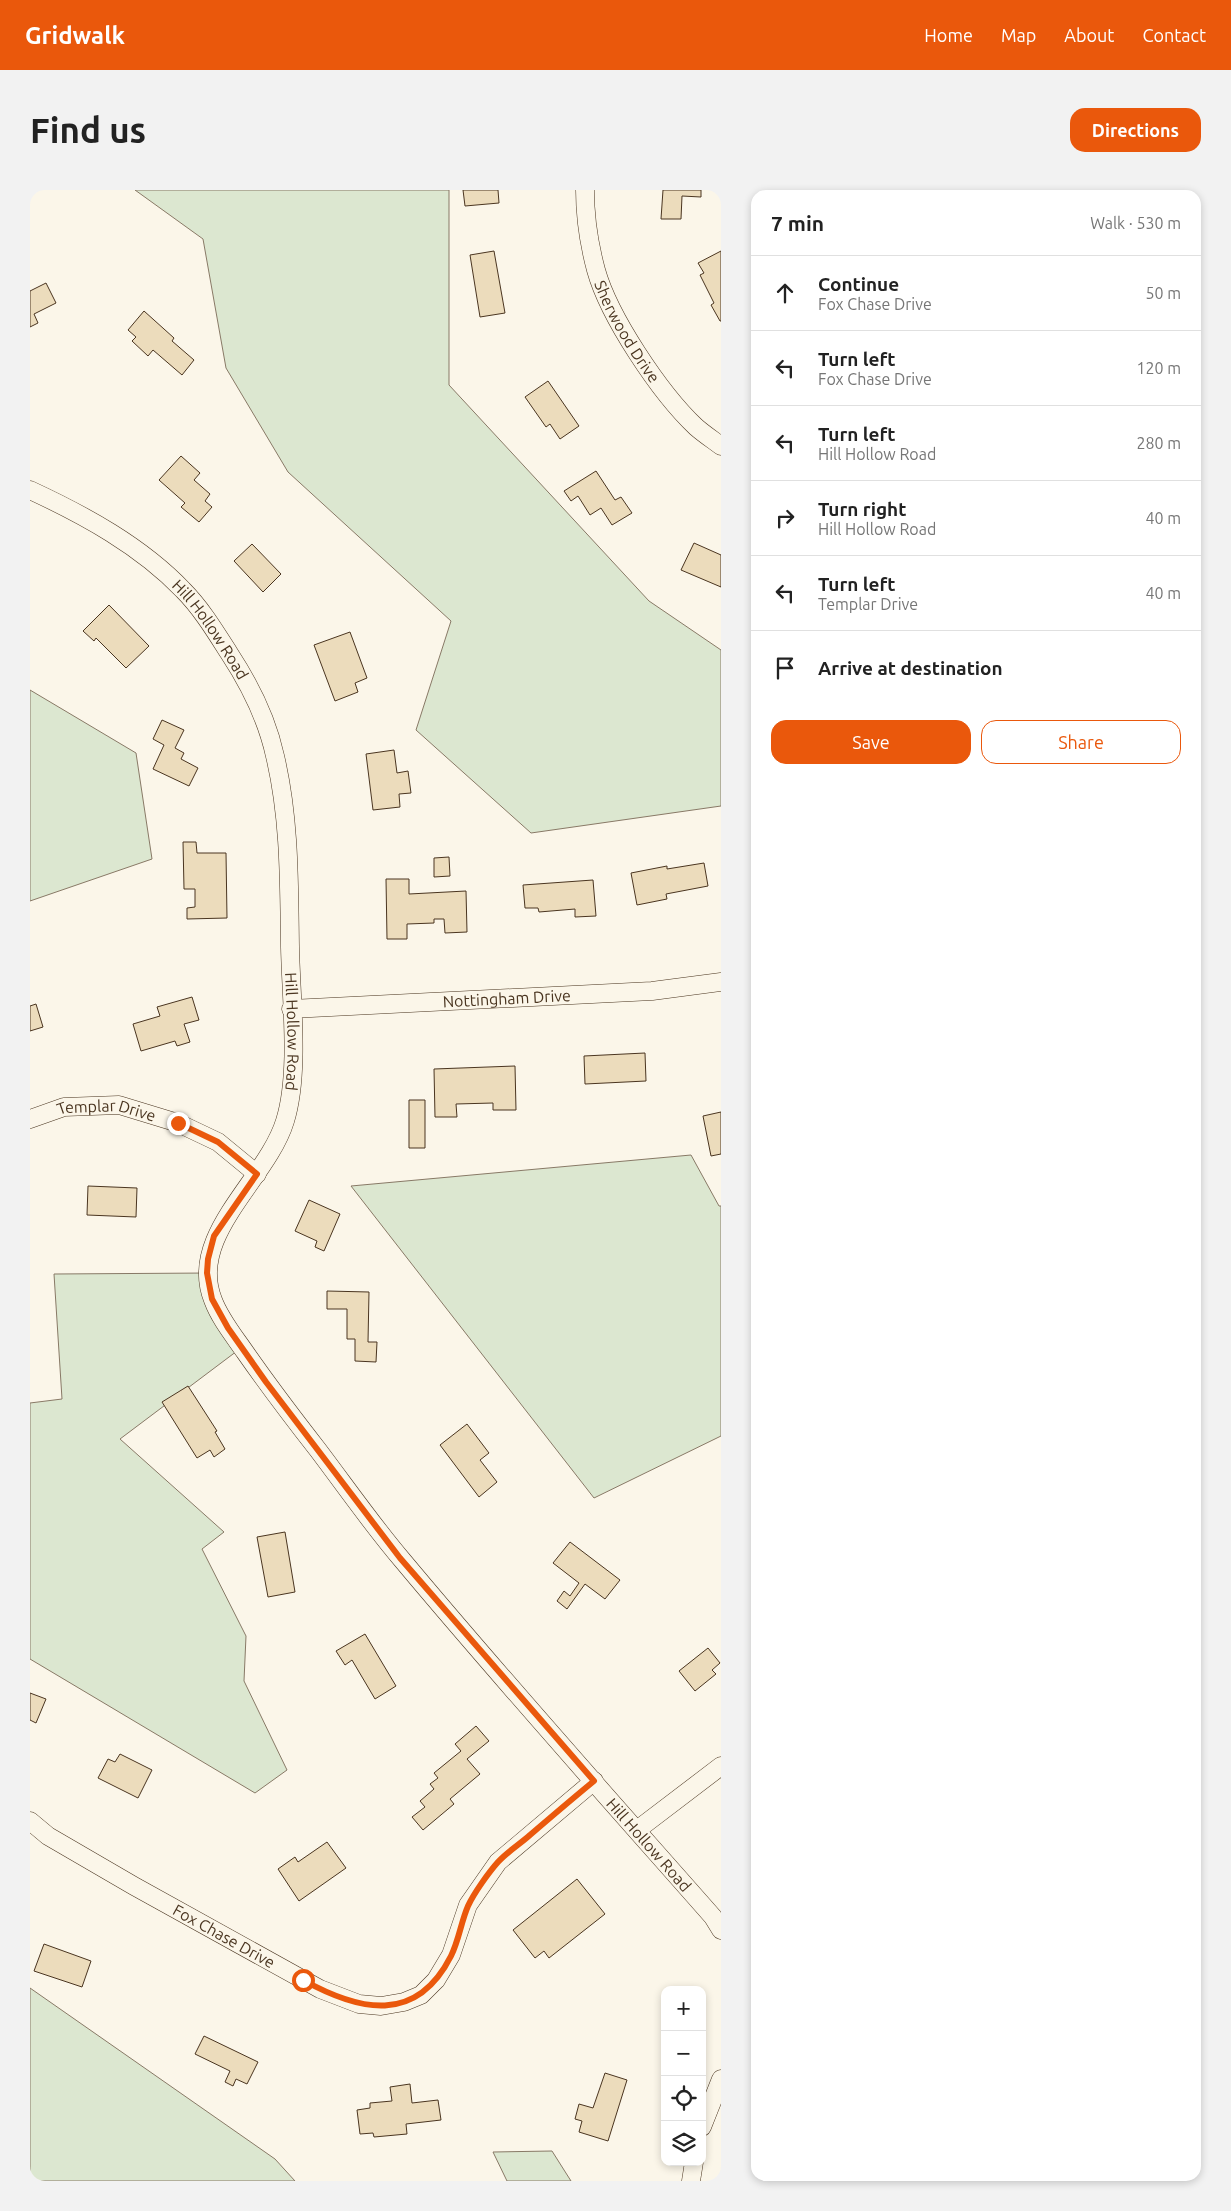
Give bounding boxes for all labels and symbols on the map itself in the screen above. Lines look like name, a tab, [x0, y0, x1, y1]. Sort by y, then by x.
street label: Sherwood Drive	[591, 278, 663, 386]
street label: Hill Hollow Road	[169, 576, 252, 682]
street label: Hill Hollow Road	[282, 972, 303, 1092]
street label: Nottingham Drive	[442, 986, 571, 1010]
street label: Templar Drive	[54, 1096, 158, 1125]
route end	[167, 1112, 190, 1135]
street label: Hill Hollow Road	[603, 1794, 695, 1895]
street label: Fox Chase Drive	[170, 1900, 278, 1971]
route start	[292, 1969, 315, 1992]

